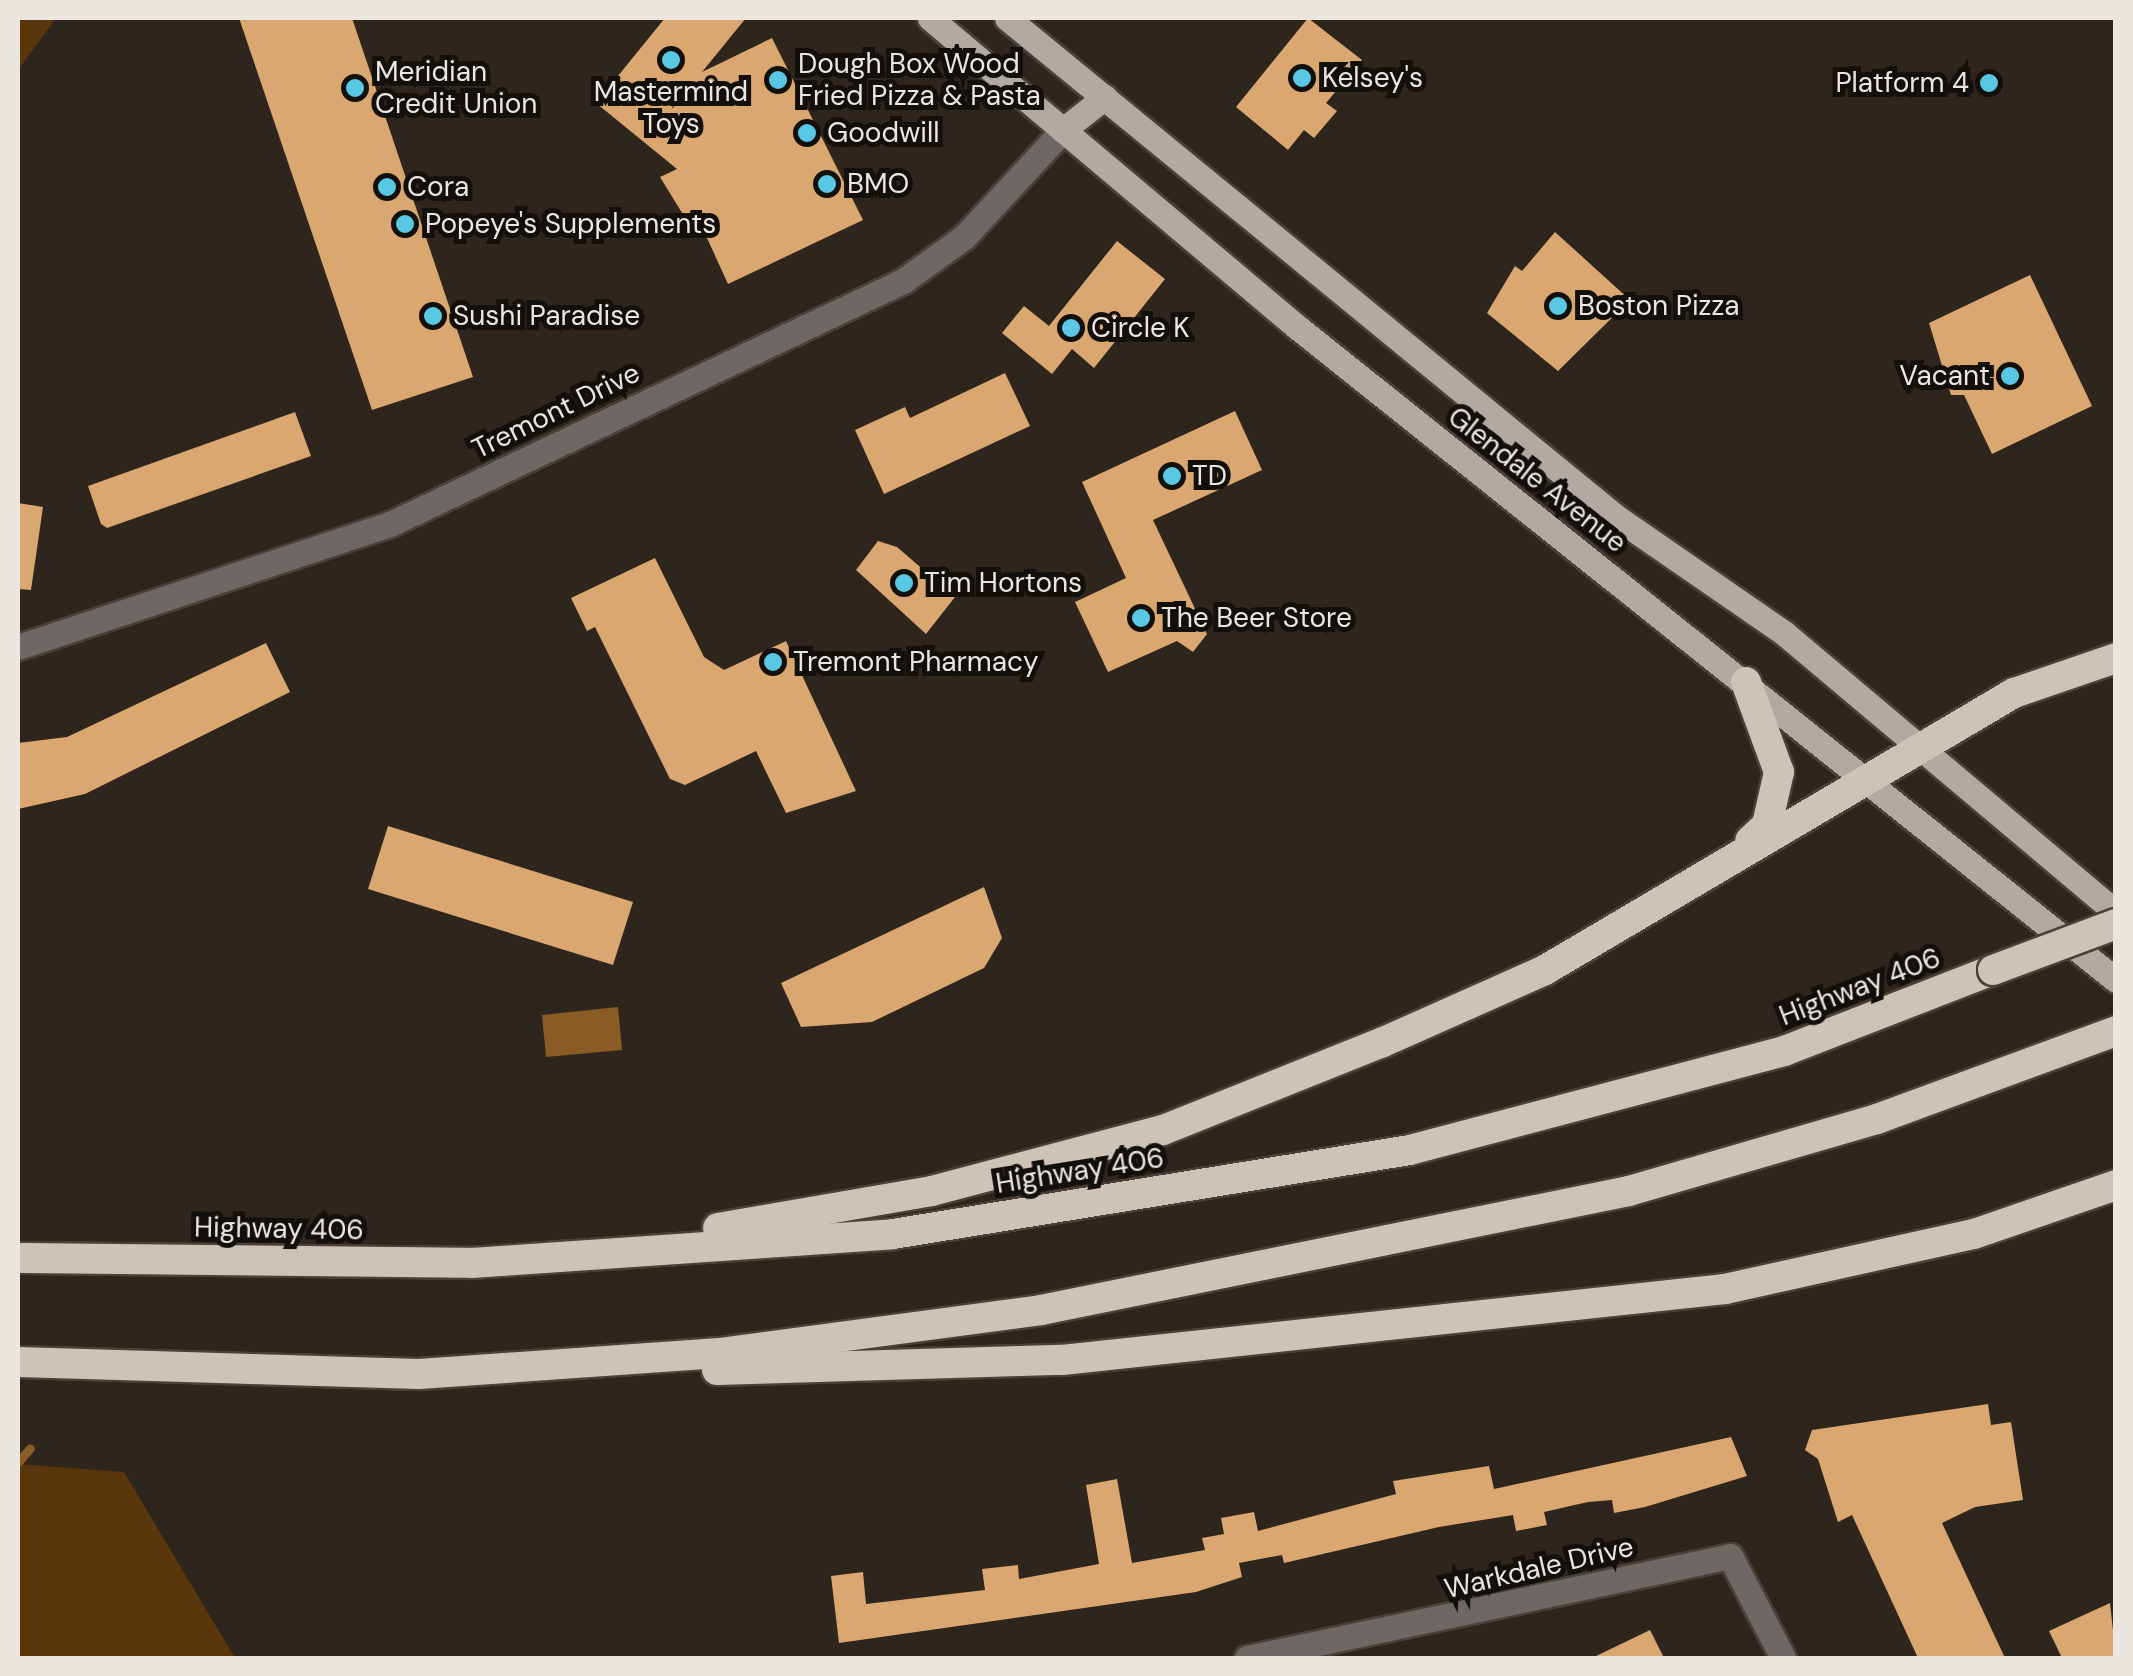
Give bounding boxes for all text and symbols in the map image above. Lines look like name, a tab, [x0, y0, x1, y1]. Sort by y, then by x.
place label: Dough Box Wood Fried Pizza & Pasta	[798, 47, 1041, 113]
marker: Mastermind Toys	[660, 49, 682, 71]
place label: Meridian Credit Union	[375, 55, 537, 121]
place label: Kelsey's	[1322, 61, 1423, 95]
place label: Platform 4	[1835, 66, 1969, 100]
marker: Kelsey's	[1291, 67, 1313, 89]
marker: Dough Box Wood Fried Pizza & Pasta	[767, 69, 789, 91]
marker: Platform 4	[1978, 72, 2000, 94]
place label: Mastermind Toys	[594, 75, 748, 141]
marker: Meridian Credit Union	[344, 77, 366, 99]
place label: Goodwill	[827, 116, 940, 150]
marker: Goodwill	[796, 122, 818, 144]
place label: BMO	[847, 167, 909, 201]
place label: Cora	[407, 170, 469, 204]
marker: BMO	[816, 173, 838, 195]
marker: Cora	[376, 176, 398, 198]
place label: Popeye's Supplements	[425, 207, 716, 241]
marker: Popeye's Supplements	[394, 213, 416, 235]
place label: Boston Pizza	[1578, 289, 1739, 323]
marker: Boston Pizza	[1547, 295, 1569, 317]
place label: Sushi Paradise	[453, 299, 640, 333]
marker: Sushi Paradise	[422, 305, 444, 327]
place label: Circle K	[1091, 311, 1190, 345]
marker: Circle K	[1060, 317, 1082, 339]
street label: Tremont Drive	[467, 356, 645, 466]
place label: Vacant	[1899, 359, 1990, 393]
marker: Vacant	[1999, 365, 2021, 387]
street label: Glendale Avenue	[1441, 400, 1633, 560]
place label: TD	[1192, 459, 1227, 493]
marker: TD	[1161, 465, 1183, 487]
place label: Tim Hortons	[924, 566, 1082, 600]
marker: Tim Hortons	[893, 572, 915, 594]
place label: The Beer Store	[1161, 601, 1352, 635]
marker: The Beer Store	[1130, 607, 1152, 629]
place label: Tremont Pharmacy	[793, 645, 1039, 679]
marker: Tremont Pharmacy	[762, 651, 784, 673]
street label: Highway 406	[1775, 941, 1945, 1033]
street label: Highway 406	[993, 1141, 1167, 1201]
street label: Highway 406	[194, 1211, 364, 1247]
street label: Warkdale Drive	[1441, 1530, 1637, 1606]

